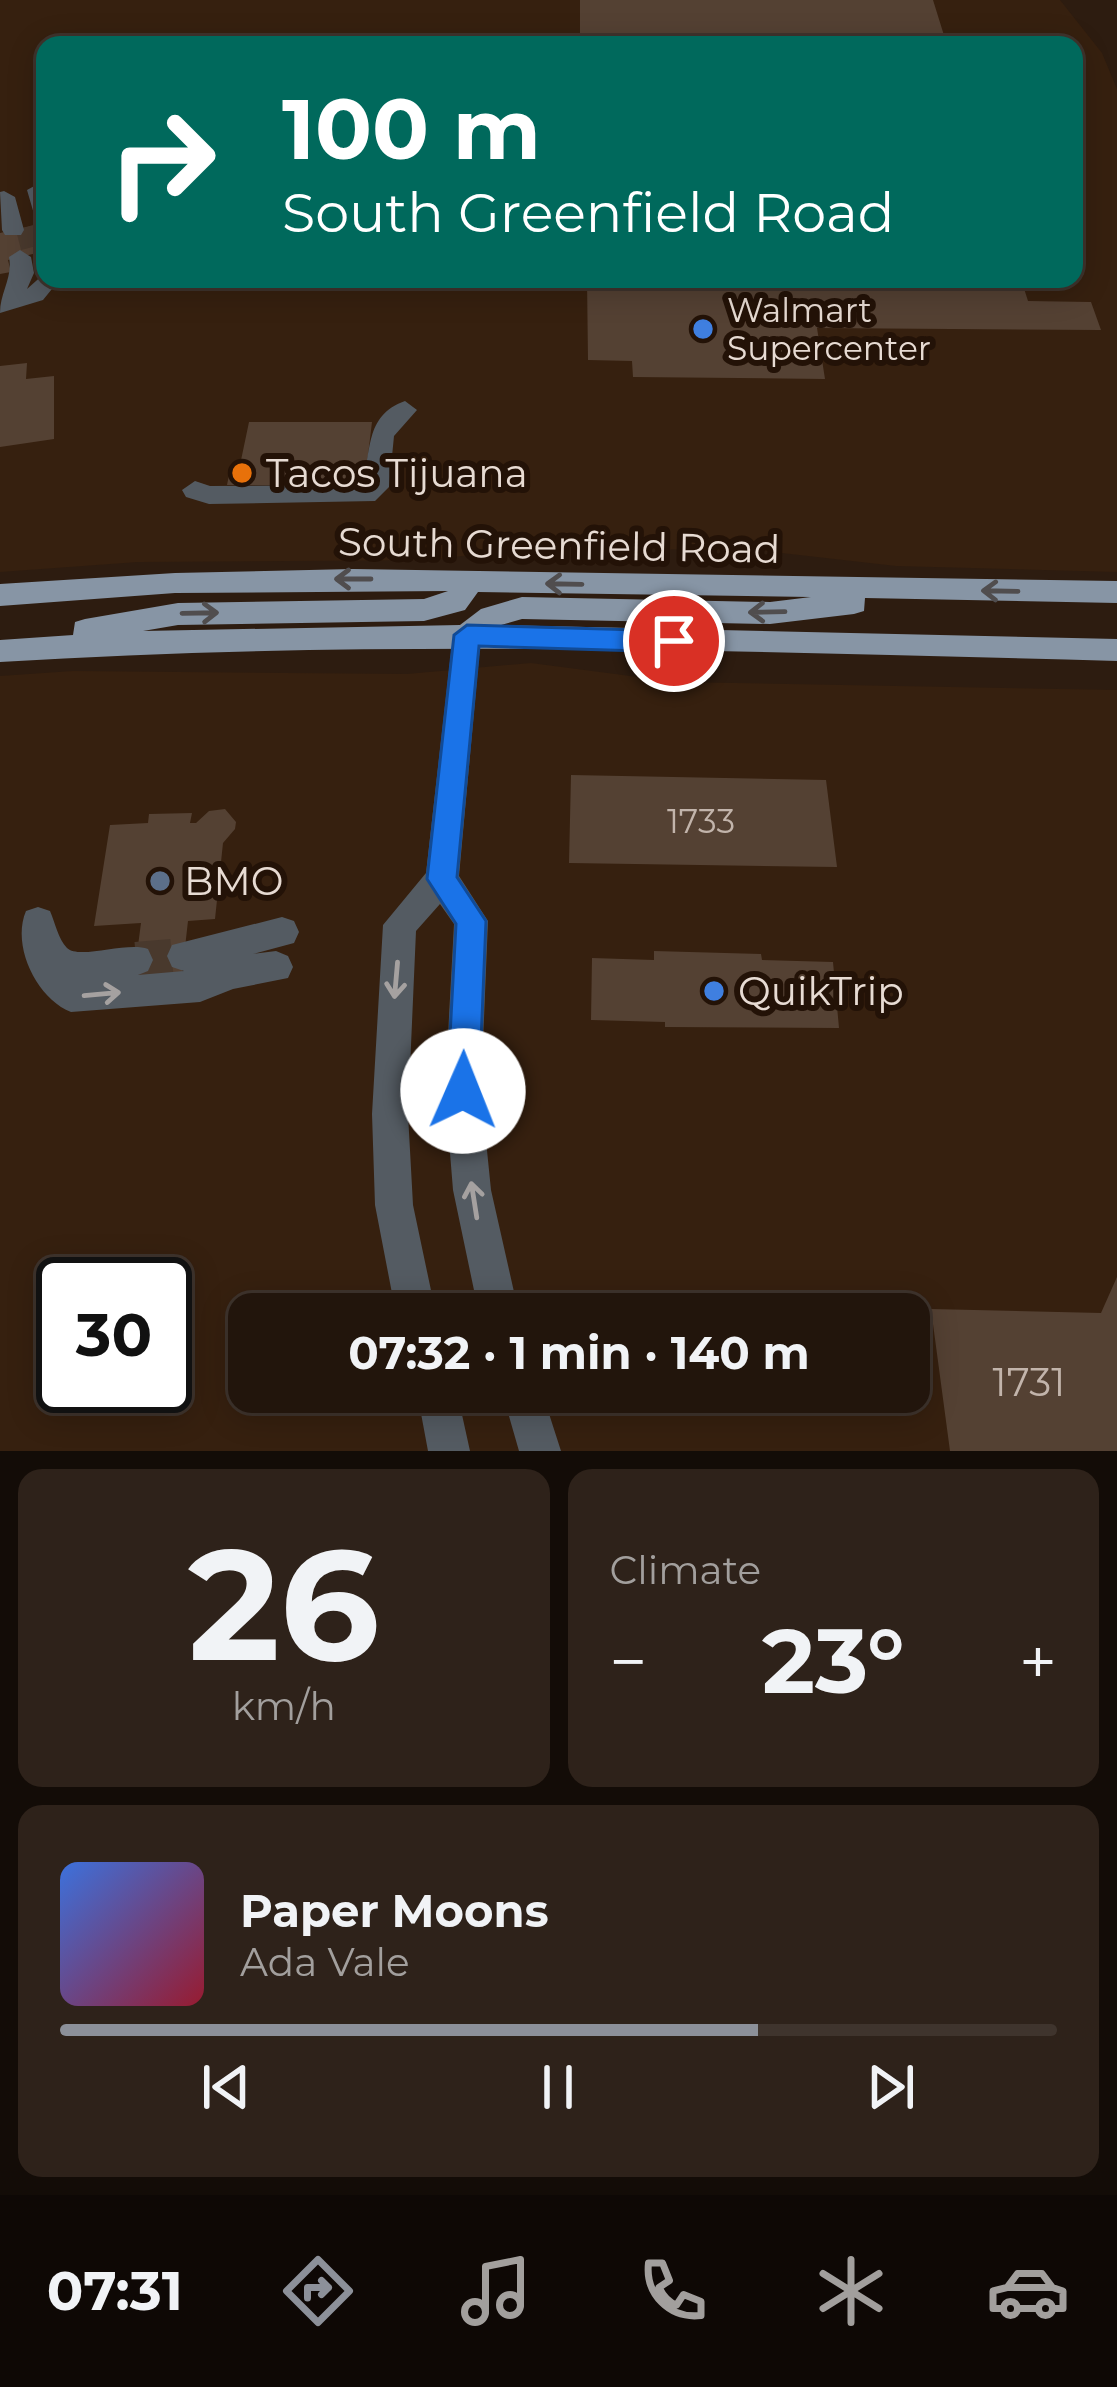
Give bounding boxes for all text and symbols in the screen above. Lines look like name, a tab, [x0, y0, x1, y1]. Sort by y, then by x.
text: 100 m	[282, 78, 541, 180]
icon: right	[84, 84, 240, 240]
text: South Greenfield Road	[282, 180, 894, 246]
place label: Walmart Supercenter	[727, 290, 931, 368]
marker: Walmart Supercenter	[690, 316, 716, 342]
place label: Tacos Tijuana	[266, 449, 528, 497]
marker: Tacos Tijuana	[229, 460, 255, 486]
street label: South Greenfield Road	[337, 517, 781, 573]
one-way arrow	[334, 568, 373, 590]
one-way arrow	[545, 572, 584, 595]
one-way arrow	[981, 579, 1020, 602]
pin	[623, 590, 725, 692]
one-way arrow	[748, 600, 787, 623]
one-way arrow	[180, 602, 219, 625]
icon: arrive	[641, 608, 707, 674]
house number: 1733	[667, 801, 735, 841]
place label: BMO	[184, 857, 283, 905]
marker: BMO	[147, 868, 173, 894]
one-way arrow	[384, 960, 407, 999]
place label: QuikTrip	[738, 967, 904, 1015]
marker: QuikTrip	[701, 978, 727, 1004]
one-way arrow	[81, 982, 120, 1005]
position arrow	[400, 1028, 526, 1154]
one-way arrow	[462, 1181, 485, 1220]
speed limit sign: 30	[36, 1257, 192, 1413]
text: 07:32 · 1 min · 140 m	[348, 1325, 810, 1380]
house number: 1731	[993, 1358, 1065, 1406]
text: 26	[188, 1509, 379, 1699]
text: Climate	[610, 1546, 761, 1594]
text: 23°	[762, 1606, 905, 1716]
text: −	[610, 1621, 647, 1702]
text: +	[1019, 1621, 1057, 1702]
text: km/h	[232, 1682, 336, 1730]
text: Paper Moons	[240, 1883, 549, 1938]
text: Ada Vale	[240, 1938, 410, 1986]
icon: previous	[193, 2054, 259, 2120]
icon: pause	[525, 2054, 591, 2120]
icon: next	[858, 2054, 924, 2120]
icon: directions	[276, 2249, 360, 2333]
icon: music	[454, 2249, 538, 2333]
icon: phone	[631, 2249, 715, 2333]
icon: climate	[809, 2249, 893, 2333]
icon: car	[986, 2249, 1070, 2333]
text: 07:31	[47, 2258, 183, 2324]

